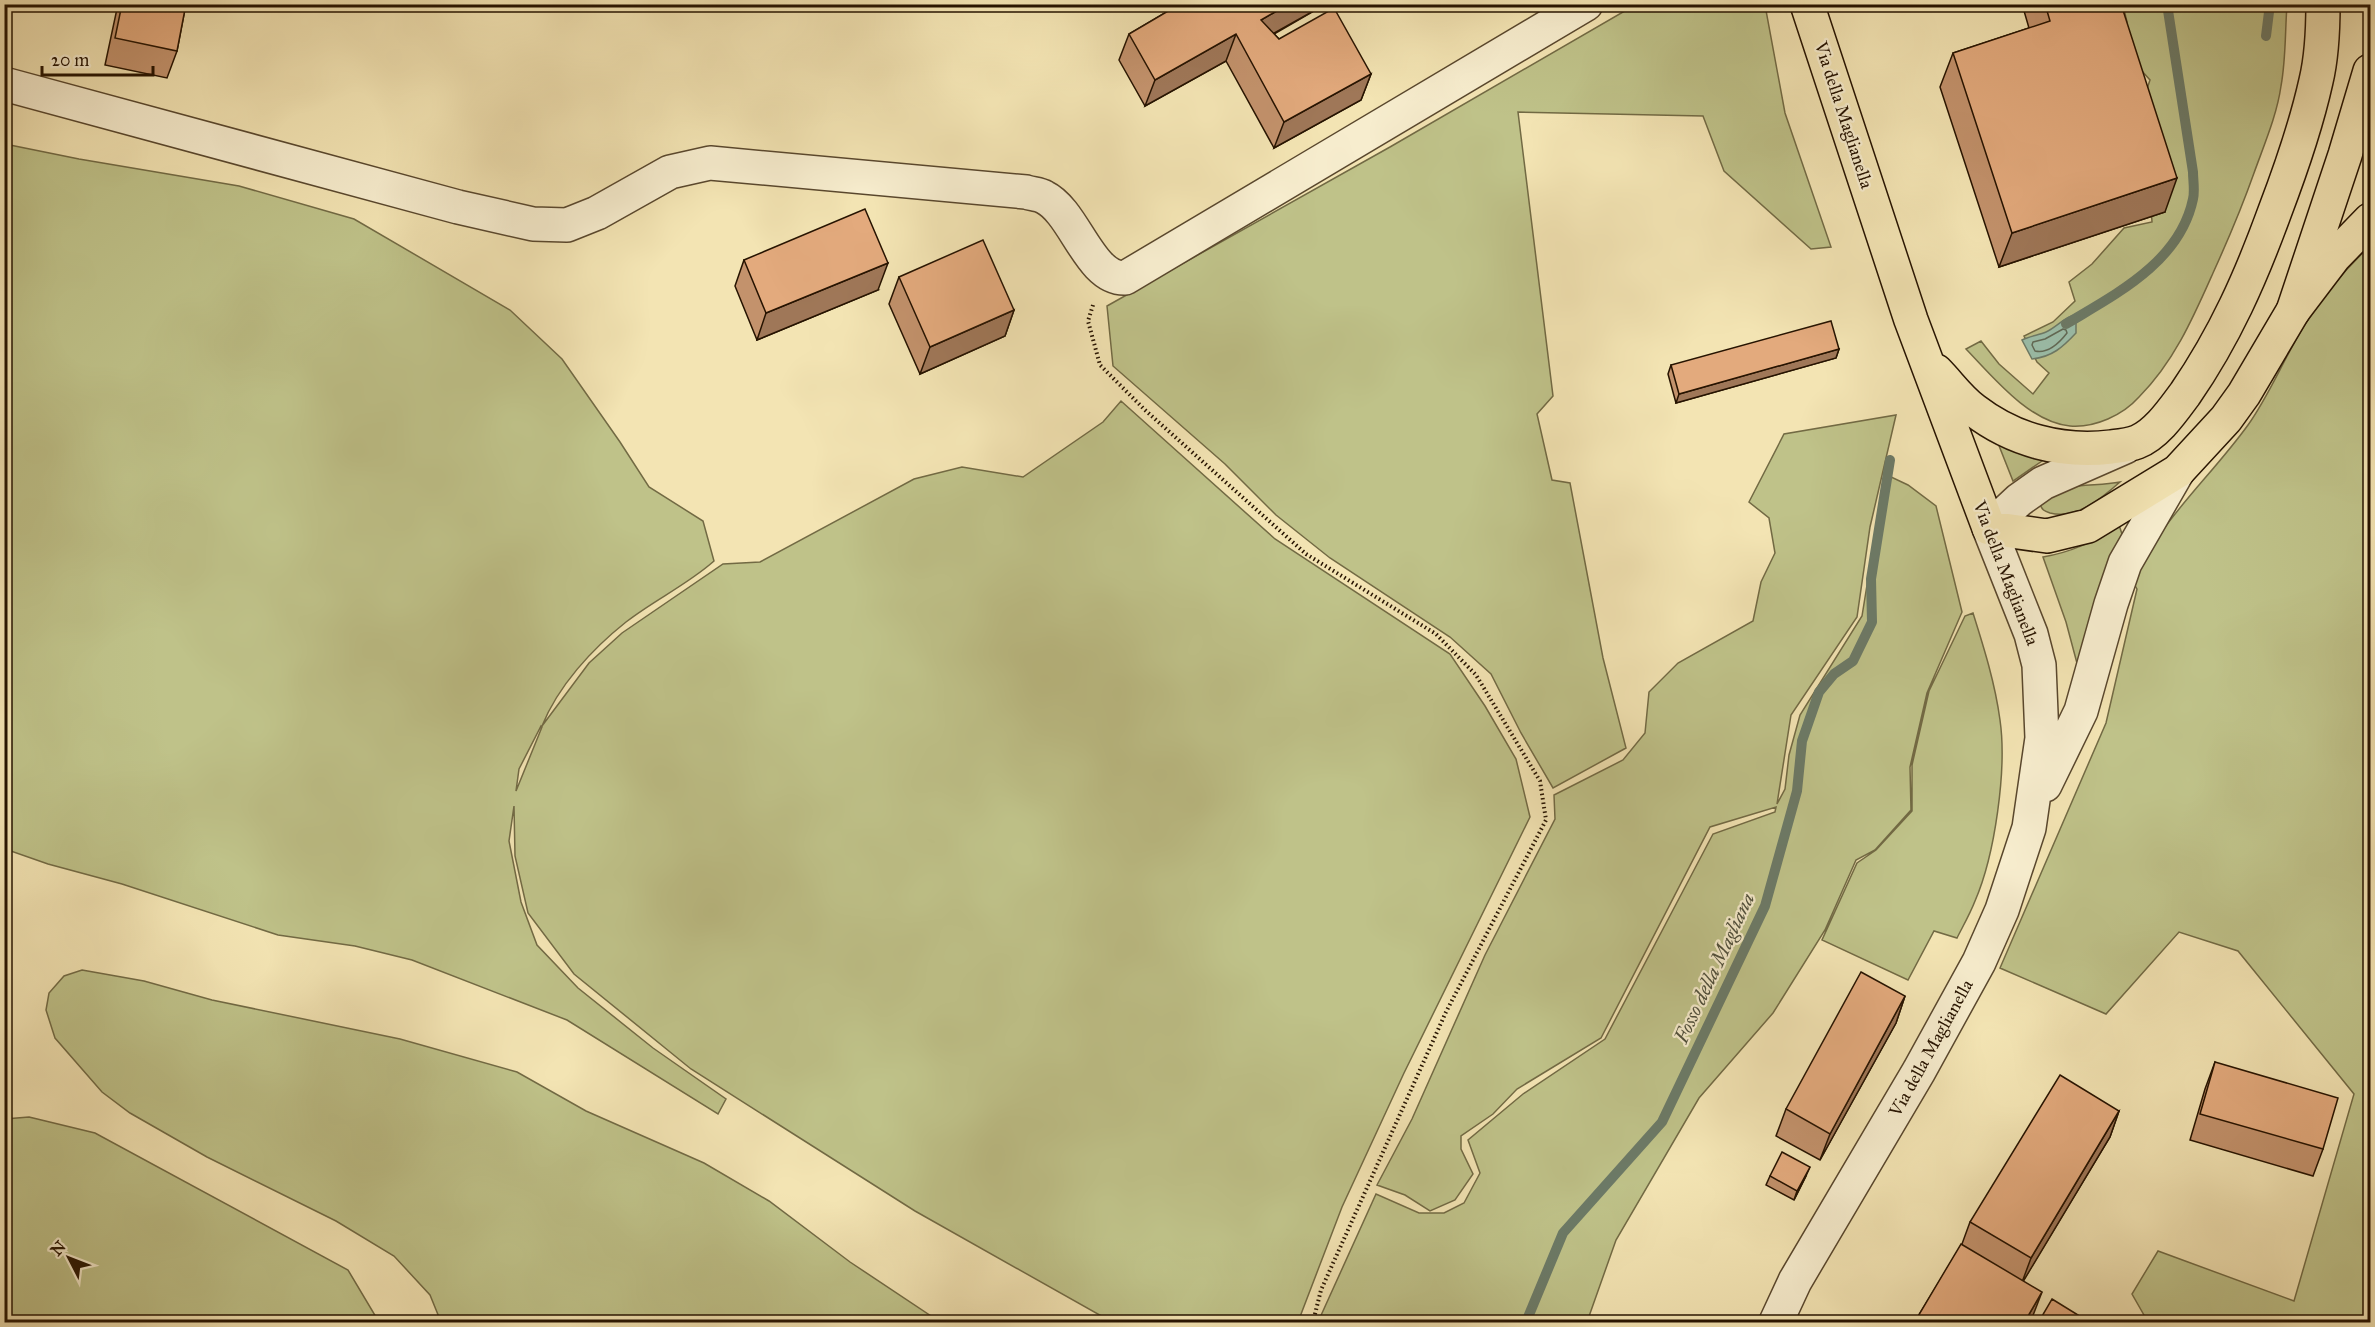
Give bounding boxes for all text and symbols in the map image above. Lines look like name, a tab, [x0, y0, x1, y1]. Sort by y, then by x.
street label: Via della Maglianella	[1809, 38, 1878, 192]
scale bar	[42, 39, 153, 77]
text: 20 m	[51, 49, 89, 71]
street label: Via della Maglianella	[1967, 497, 2044, 649]
water label: Fosso della Magliana	[1668, 889, 1759, 1048]
street label: Via della Maglianella	[1884, 975, 1979, 1122]
north arrow	[39, 1228, 99, 1288]
text: N	[47, 1237, 70, 1260]

